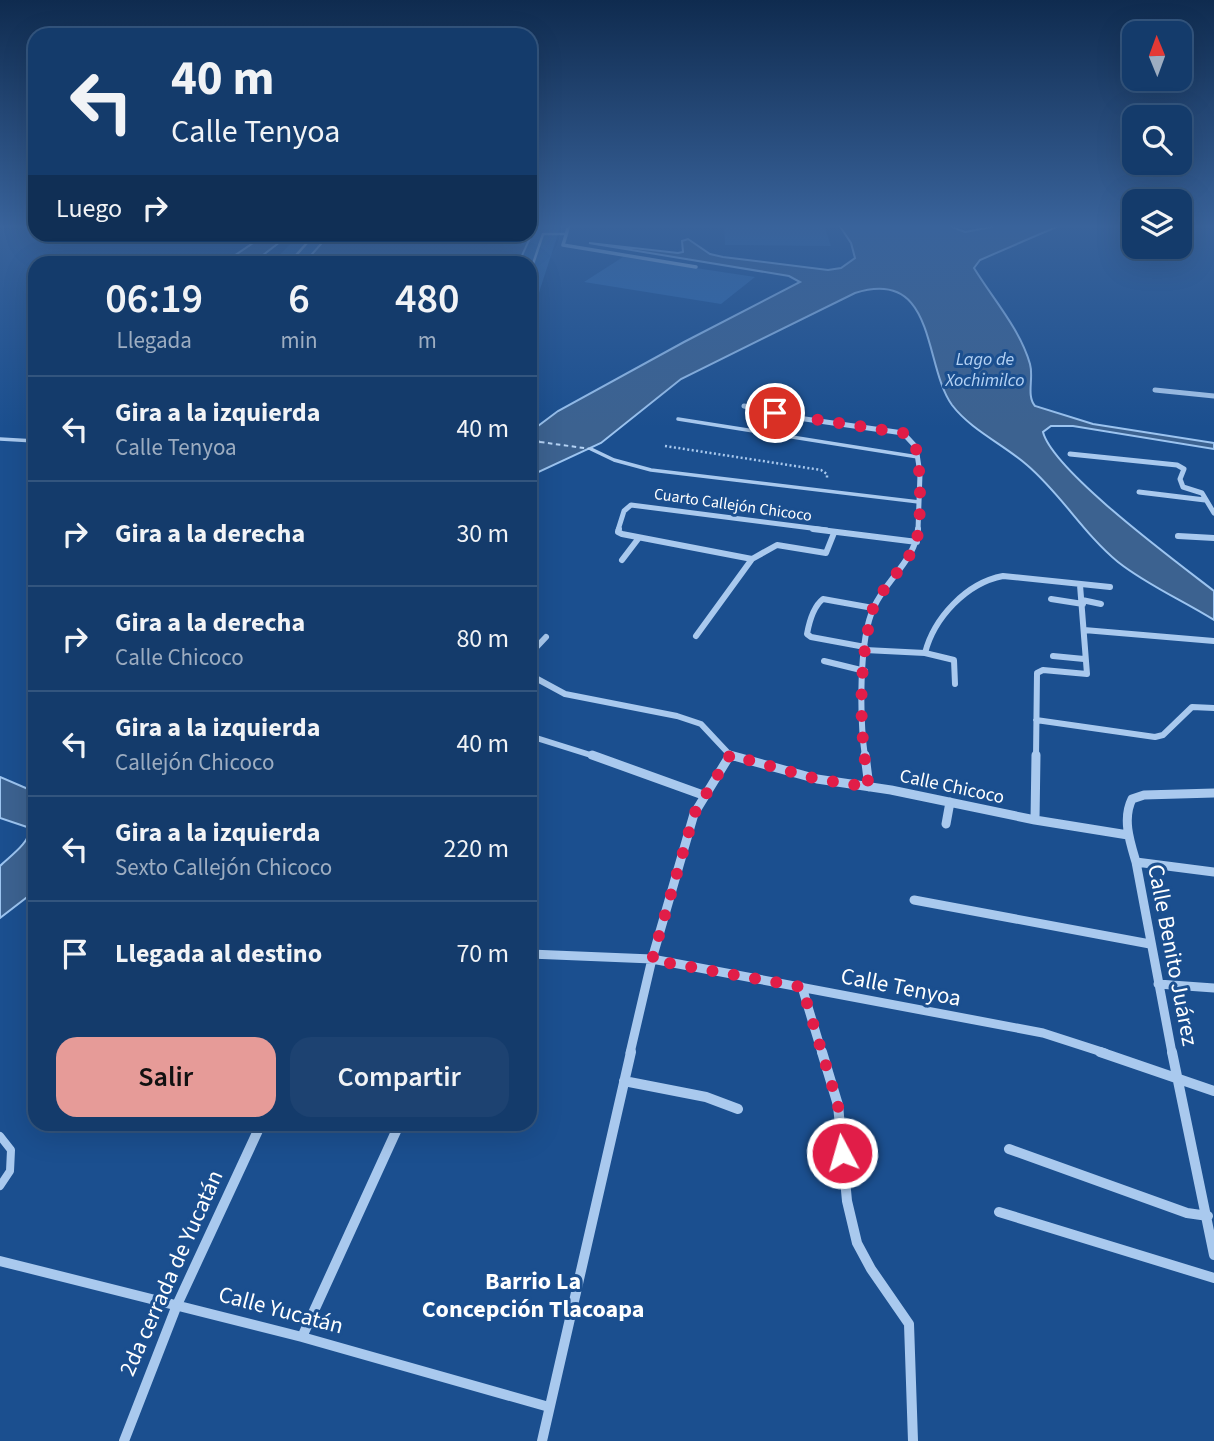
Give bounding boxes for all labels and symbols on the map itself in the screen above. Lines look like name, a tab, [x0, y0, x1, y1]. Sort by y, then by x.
north arrow	[1122, 21, 1192, 91]
water label: Lago de Xochimilco	[944, 347, 1025, 393]
pin	[745, 383, 805, 443]
street label: Cuarto Callejón Chicoco	[653, 483, 813, 527]
street label: Calle Chicoco	[897, 763, 1007, 811]
street label: Calle Benito Juárez	[1139, 861, 1207, 1049]
street label: Calle Tenyoa	[838, 959, 964, 1015]
position arrow	[805, 1116, 879, 1190]
street label: 2da cerrada de Yucatán	[111, 1165, 231, 1381]
district label: Barrio La Concepción Tlacoapa	[422, 1264, 644, 1327]
street label: Calle Yucatán	[215, 1277, 347, 1343]

